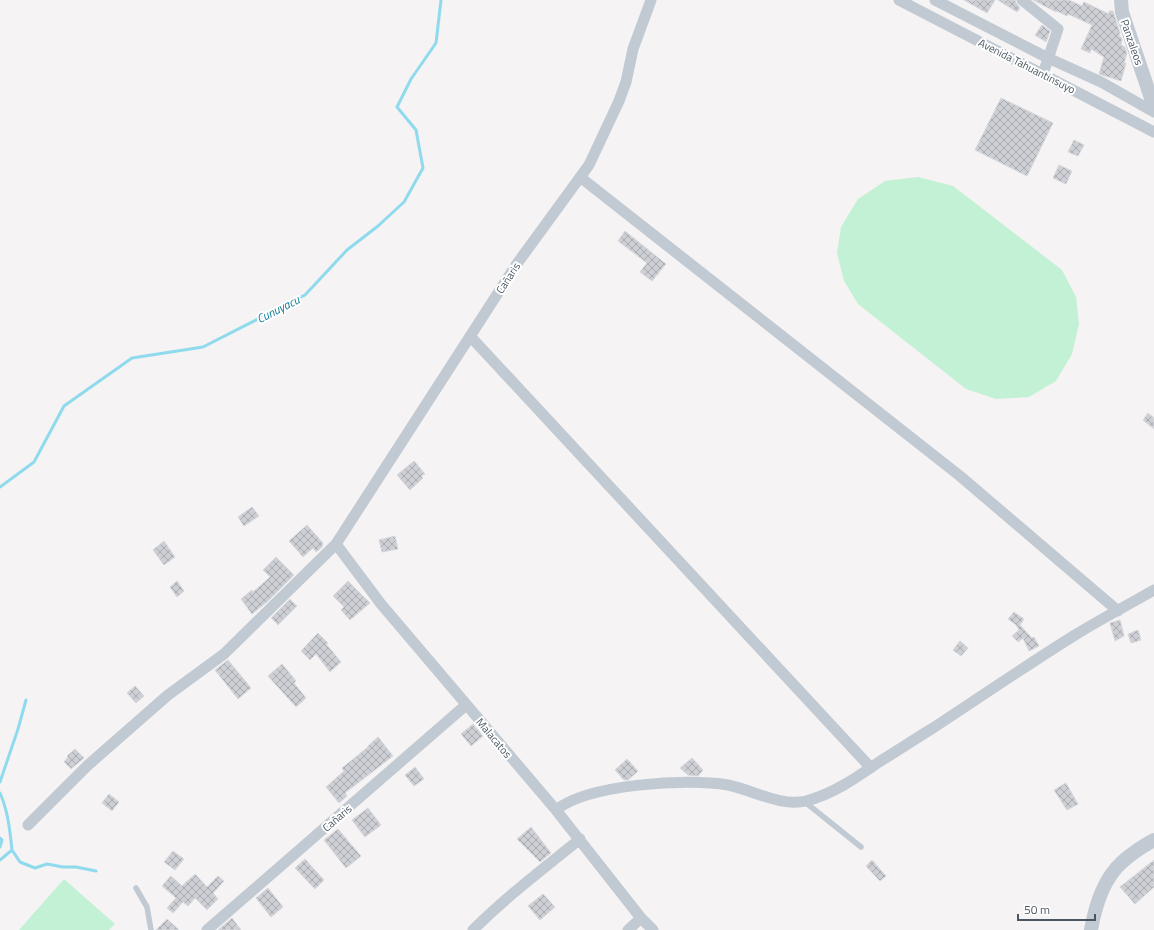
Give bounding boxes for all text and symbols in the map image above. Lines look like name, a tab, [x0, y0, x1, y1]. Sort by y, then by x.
street label: Panzaleos	[1117, 17, 1147, 67]
street label: Avenida Tahuantinsuyo	[976, 35, 1078, 97]
street label: Cañaris	[492, 259, 524, 297]
water label: Cunuyacu	[253, 290, 304, 328]
street label: Malacatos	[472, 715, 516, 761]
street label: Cañaris	[319, 801, 355, 835]
scale bar	[1018, 896, 1095, 922]
text: 50 m	[1024, 900, 1050, 919]

